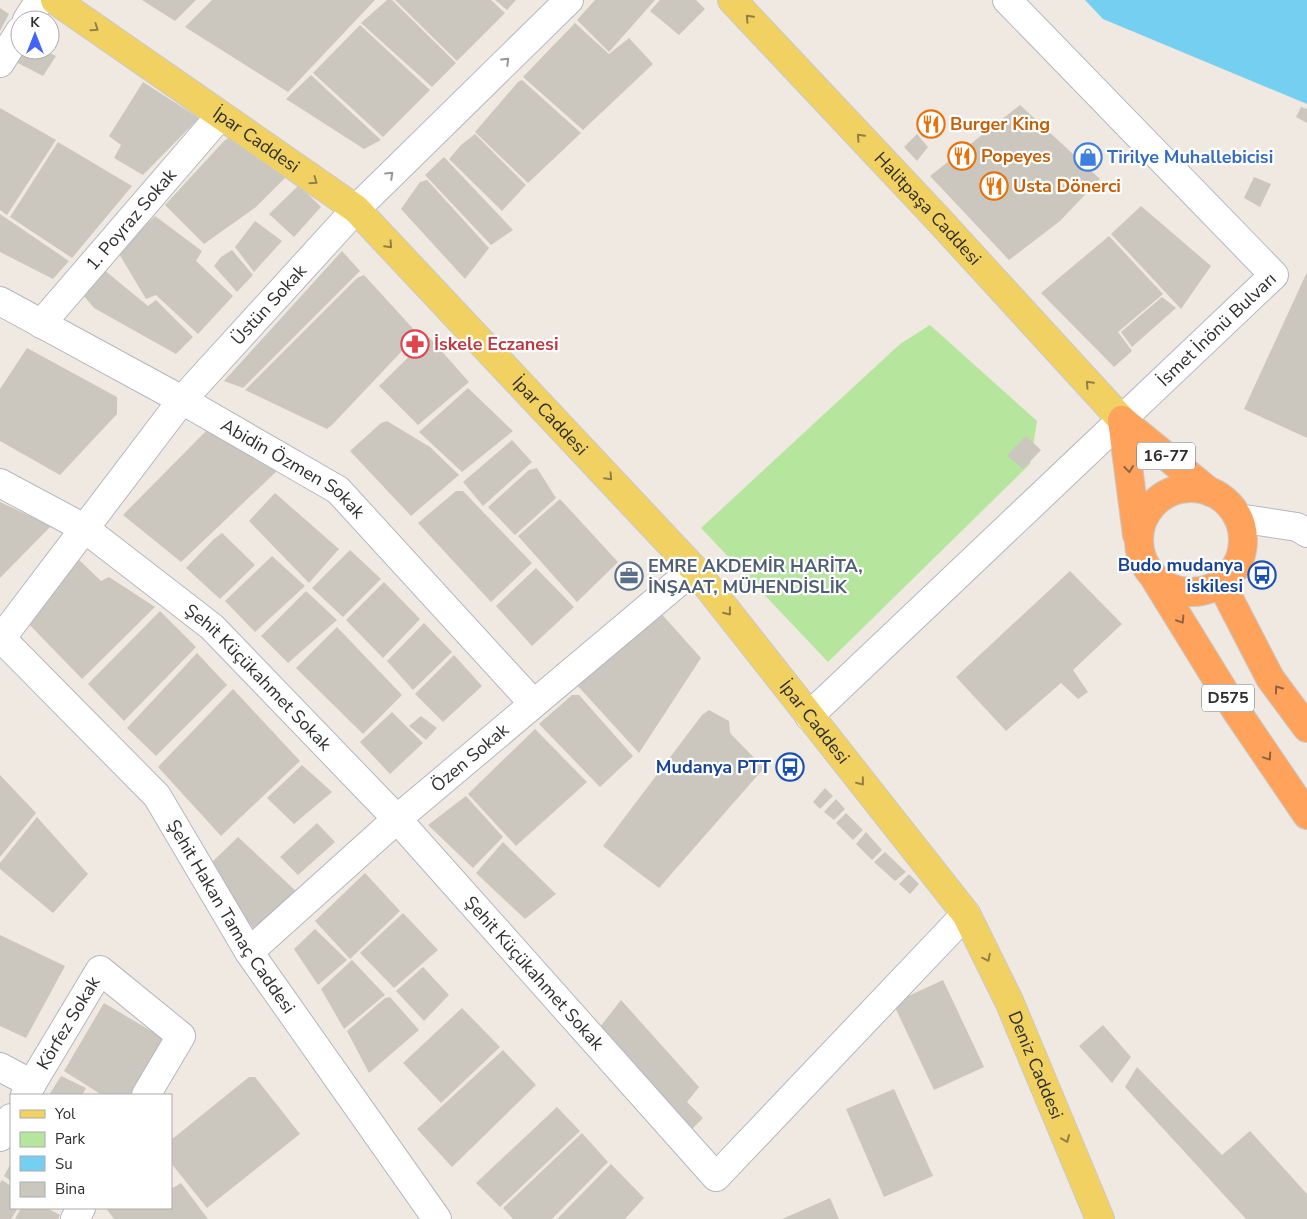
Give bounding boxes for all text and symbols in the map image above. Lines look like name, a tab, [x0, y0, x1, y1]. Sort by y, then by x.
north arrow	[10, 10, 60, 60]
text: K	[30, 13, 40, 32]
one-way arrow	[746, 15, 755, 24]
one-way arrow	[89, 22, 99, 31]
one-way arrow	[501, 58, 510, 67]
street label: İpar Caddesi	[208, 101, 304, 178]
restaurant icon: Burger King	[916, 109, 946, 139]
place label: Burger King	[950, 112, 1050, 136]
one-way arrow	[857, 133, 866, 142]
restaurant icon: Popeyes	[947, 141, 977, 171]
shop icon: Tirilye Muhallebicisi	[1073, 142, 1103, 172]
place label: Popeyes	[981, 144, 1051, 168]
place label: Tirilye Muhallebicisi	[1107, 145, 1273, 169]
street label: Halitpaşa Caddesi	[869, 147, 987, 270]
street label: 1. Poyraz Sokak	[80, 163, 182, 275]
restaurant icon: Usta Dönerci	[979, 171, 1009, 201]
one-way arrow	[385, 172, 394, 181]
place label: Usta Dönerci	[1013, 174, 1121, 198]
one-way arrow	[309, 175, 318, 184]
one-way arrow	[383, 239, 392, 248]
street label: Üstün Sokak	[226, 258, 312, 350]
street label: İsmet İnönü Bulvarı	[1152, 267, 1282, 392]
pharmacy icon: İskele Eczanesi	[400, 329, 430, 359]
place label: İskele Eczanesi	[434, 332, 558, 356]
street label: İpar Caddesi	[507, 371, 593, 461]
one-way arrow	[1086, 381, 1095, 390]
street label: Abidin Özmen Sokak	[217, 413, 371, 524]
road number: 16-77	[1137, 442, 1195, 470]
one-way arrow	[1123, 465, 1134, 473]
one-way arrow	[603, 472, 612, 481]
place label: Budo mudanya iskilesi	[1118, 553, 1243, 598]
place label: EMRE AKDEMİR HARİTA, İNŞAAT, MÜHENDİSLİK	[648, 554, 863, 599]
bus stop icon: Budo mudanya iskilesi	[1247, 560, 1277, 590]
office icon: EMRE AKDEMİR HARİTA, İNŞAAT, MÜHENDİSLİK	[614, 561, 644, 591]
street label: Şehit Küçükahmet Sokak	[180, 598, 337, 757]
one-way arrow	[722, 606, 730, 615]
one-way arrow	[1174, 615, 1184, 624]
street label: İpar Caddesi	[774, 675, 855, 769]
road number: D575	[1202, 684, 1254, 711]
one-way arrow	[1275, 685, 1284, 695]
street label: Özen Sokak	[426, 717, 515, 798]
bus stop icon: Mudanya PTT	[775, 752, 805, 782]
one-way arrow	[1262, 752, 1271, 761]
place label: Mudanya PTT	[656, 755, 772, 779]
one-way arrow	[856, 776, 864, 785]
street label: Şehit Hakan Tamaç Caddesi	[162, 815, 301, 1018]
street label: Şehit Küçükahmet Sokak	[459, 891, 610, 1056]
one-way arrow	[981, 953, 991, 962]
street label: Körfez Sokak	[31, 971, 106, 1074]
street label: Deniz Caddesi	[1002, 1007, 1069, 1123]
legend	[10, 1094, 172, 1209]
text: Yol	[54, 1104, 76, 1124]
text: Park	[55, 1129, 85, 1149]
one-way arrow	[1060, 1134, 1071, 1143]
text: Su	[55, 1154, 73, 1174]
text: Bina	[55, 1179, 85, 1199]

